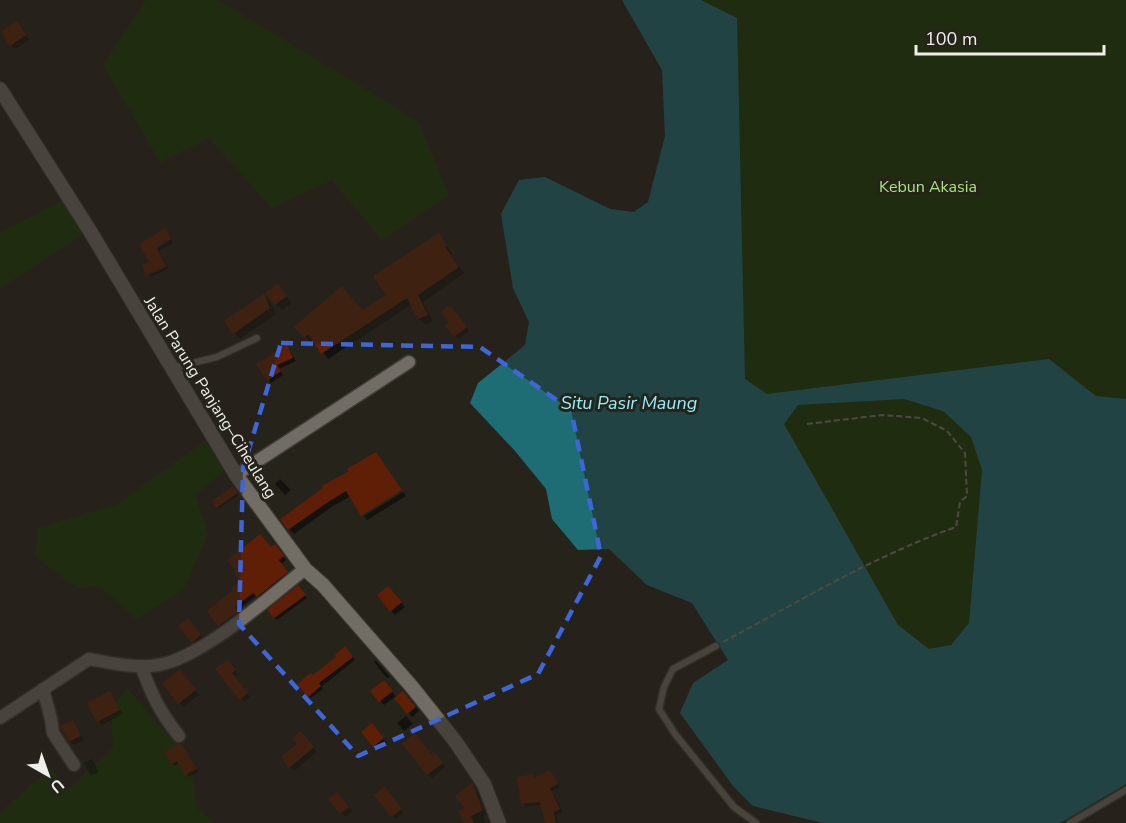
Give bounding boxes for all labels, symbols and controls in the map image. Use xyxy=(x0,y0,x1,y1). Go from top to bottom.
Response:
scale bar xyxy=(916,18,1104,56)
text: 100 m xyxy=(925,27,977,51)
park label: Kebun Akasia xyxy=(879,176,977,198)
street label: Jalan Parung Panjang–Ciheulang xyxy=(138,291,282,503)
water label: Situ Pasir Maung xyxy=(561,391,697,415)
north arrow xyxy=(18,745,78,805)
text: U xyxy=(45,774,69,798)

